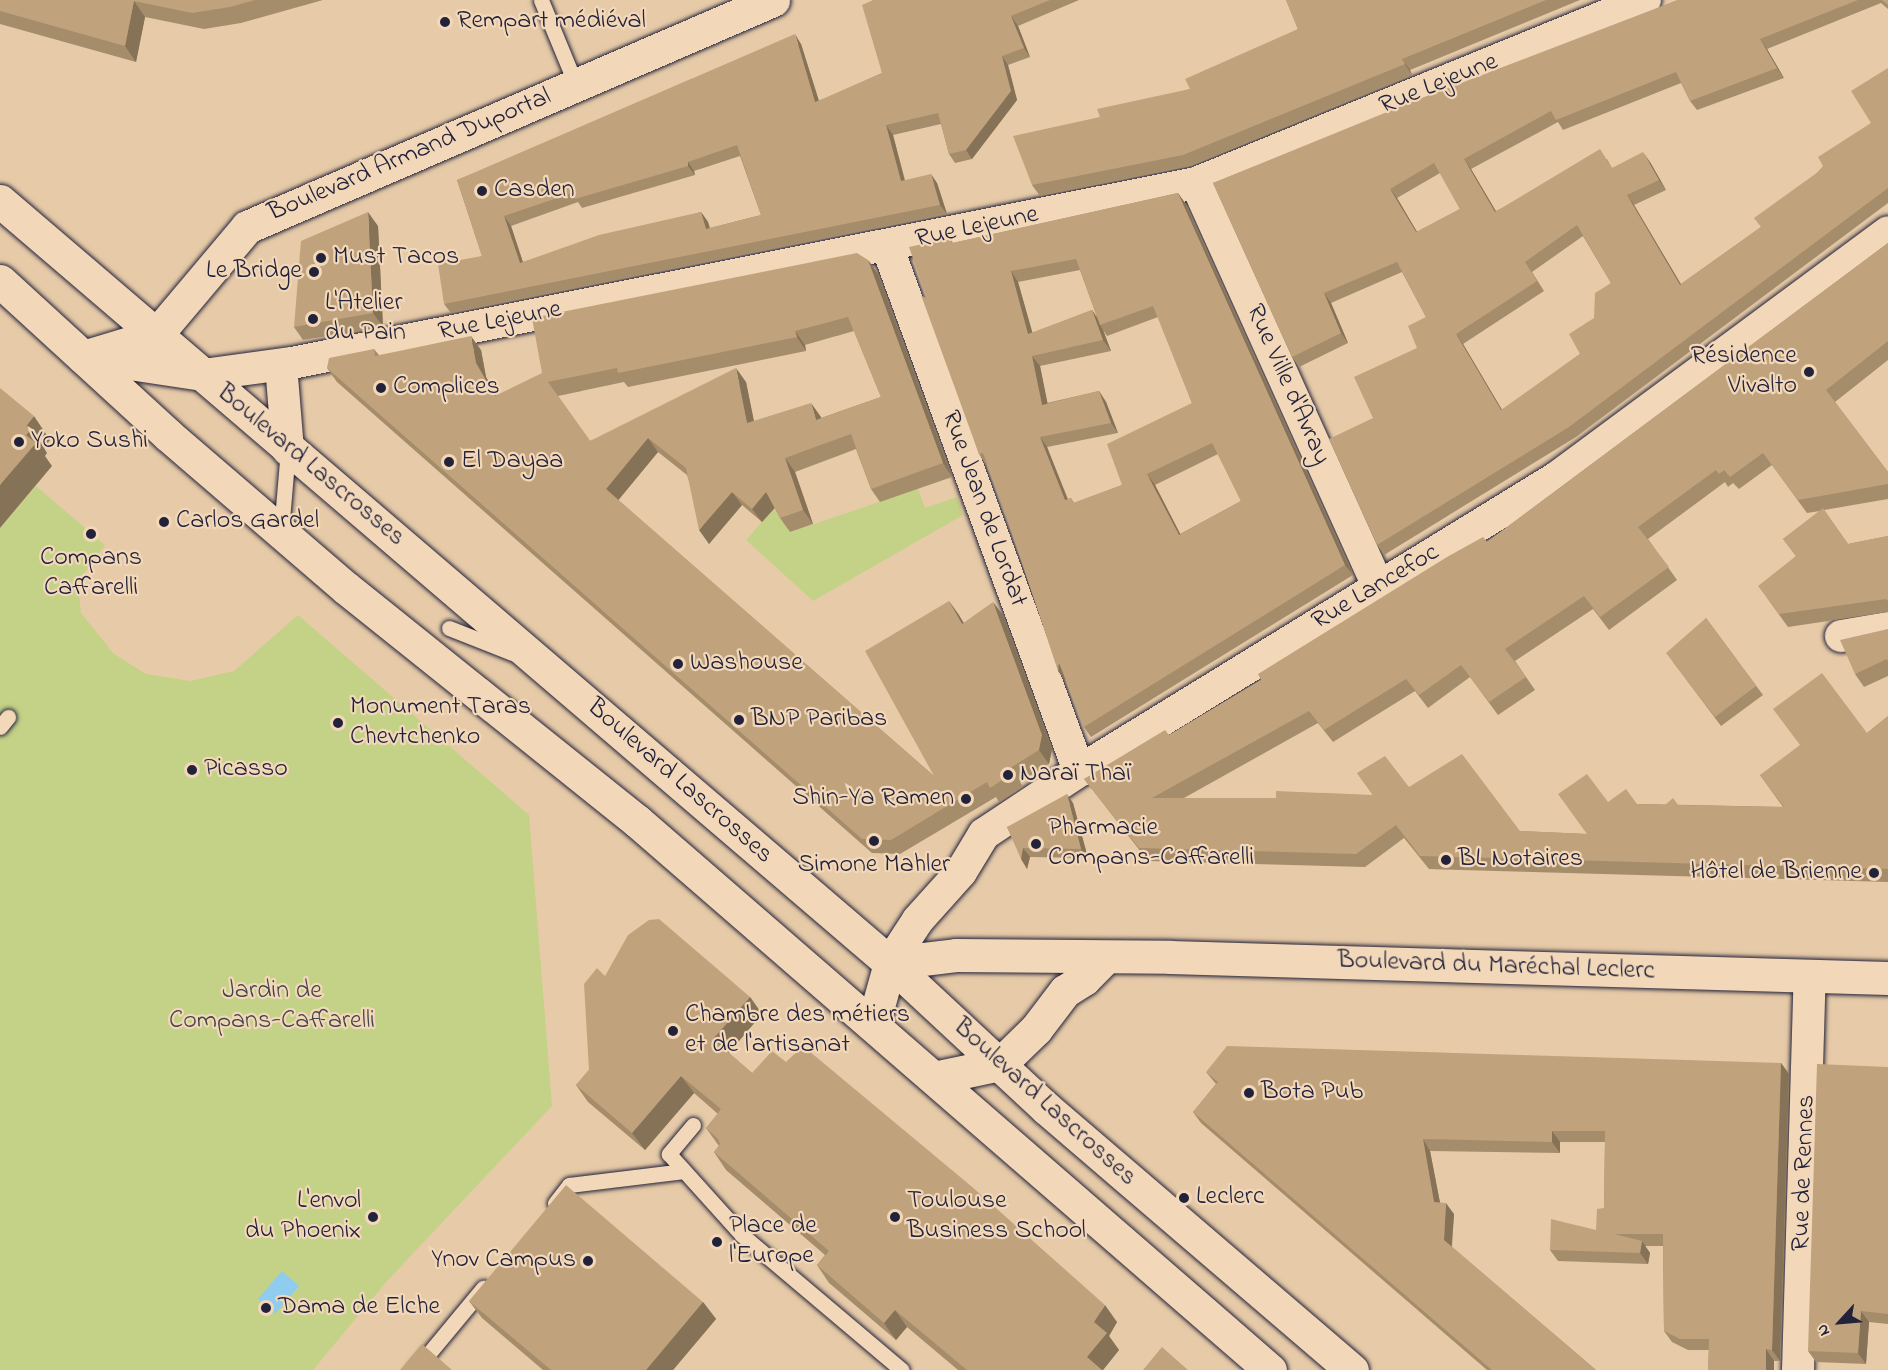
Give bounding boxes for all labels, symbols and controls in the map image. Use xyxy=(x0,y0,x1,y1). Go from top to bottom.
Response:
place label: Rempart médiéval xyxy=(457,6,646,38)
marker: Rempart médiéval xyxy=(438,15,452,29)
street label: Rue Lejeune xyxy=(1375,47,1503,123)
street label: Boulevard Armand Duportal xyxy=(264,82,556,230)
place label: Casden xyxy=(494,175,575,207)
marker: Casden xyxy=(475,184,489,198)
street label: Rue Lejeune xyxy=(913,200,1041,256)
place label: Must Tacos xyxy=(333,242,459,274)
marker: Must Tacos xyxy=(314,251,328,265)
place label: Le Bridge xyxy=(206,256,302,288)
marker: Le Bridge xyxy=(307,265,321,279)
place label: L'Atelier du Pain xyxy=(325,288,406,350)
street label: Rue Lejeune xyxy=(436,295,564,349)
street label: Rue Ville d'Avray xyxy=(1238,300,1336,470)
marker: L'Atelier du Pain xyxy=(306,312,320,326)
place label: Résidence Vivalto xyxy=(1691,341,1797,402)
marker: Résidence Vivalto xyxy=(1802,365,1816,379)
place label: Complices xyxy=(393,372,500,404)
street label: Boulevard Lascrosses xyxy=(209,378,411,554)
marker: Complices xyxy=(374,381,388,395)
street label: Rue Jean de Lordat xyxy=(933,407,1033,611)
place label: Yoko Sushi xyxy=(31,426,148,458)
marker: Yoko Sushi xyxy=(12,435,26,449)
place label: El Dayaa xyxy=(461,446,563,478)
marker: El Dayaa xyxy=(442,455,456,469)
place label: Carlos Gardel xyxy=(176,506,319,538)
marker: Carlos Gardel xyxy=(157,515,171,529)
marker: Compans Caffarelli xyxy=(84,527,98,541)
street label: Rue Lancefoc xyxy=(1307,538,1445,638)
place label: Compans Caffarelli xyxy=(40,543,142,604)
place label: Washouse xyxy=(690,648,803,680)
marker: Washouse xyxy=(671,657,685,671)
place label: Monument Taras Chevtchenko xyxy=(350,692,531,754)
street label: Boulevard Lascrosses xyxy=(580,693,778,871)
place label: BNP Paribas xyxy=(751,704,887,736)
marker: BNP Paribas xyxy=(732,713,746,727)
marker: Monument Taras Chevtchenko xyxy=(331,716,345,730)
place label: Picasso xyxy=(204,754,288,786)
place label: Naraï Thaï xyxy=(1020,759,1131,791)
marker: Picasso xyxy=(185,763,199,777)
marker: Naraï Thaï xyxy=(1001,768,1015,782)
place label: Shin-Ya Ramen xyxy=(792,783,954,815)
marker: Shin-Ya Ramen xyxy=(959,792,973,806)
place label: Pharmacie Compans-Caffarelli xyxy=(1048,813,1254,874)
marker: Simone Mahler xyxy=(867,834,881,848)
marker: Pharmacie Compans-Caffarelli xyxy=(1029,837,1043,851)
place label: BL Notaires xyxy=(1458,844,1583,876)
place label: Simone Mahler xyxy=(798,850,950,882)
marker: BL Notaires xyxy=(1439,853,1453,867)
place label: Hôtel de Brienne xyxy=(1690,857,1862,889)
marker: Hôtel de Brienne xyxy=(1867,866,1881,880)
street label: Boulevard du Maréchal Leclerc xyxy=(1337,946,1655,988)
park label: Jardin de Compans-Caffarelli xyxy=(169,976,375,1038)
place label: Chambre des métiers et de l'artisanat xyxy=(685,1000,910,1062)
street label: Boulevard Lascrosses xyxy=(946,1012,1142,1194)
marker: Chambre des métiers et de l'artisanat xyxy=(666,1024,680,1038)
place label: Bota Pub xyxy=(1261,1077,1363,1109)
marker: Bota Pub xyxy=(1242,1086,1256,1100)
street label: Rue de Rennes xyxy=(1787,1094,1823,1252)
place label: Leclerc xyxy=(1196,1182,1264,1214)
place label: L'envol du Phoenix xyxy=(245,1186,361,1248)
place label: Toulouse Business School xyxy=(907,1186,1086,1248)
marker: Leclerc xyxy=(1177,1191,1191,1205)
marker: L'envol du Phoenix xyxy=(366,1210,380,1224)
marker: Toulouse Business School xyxy=(888,1210,902,1224)
place label: Place de l'Europe xyxy=(729,1211,817,1272)
marker: Place de l'Europe xyxy=(710,1235,724,1249)
place label: Ynov Campus xyxy=(431,1245,576,1277)
marker: Ynov Campus xyxy=(581,1254,595,1268)
place label: Dama de Elche xyxy=(278,1292,440,1324)
north arrow xyxy=(1810,1292,1870,1352)
marker: Dama de Elche xyxy=(259,1301,273,1315)
text: N xyxy=(1811,1320,1837,1340)

